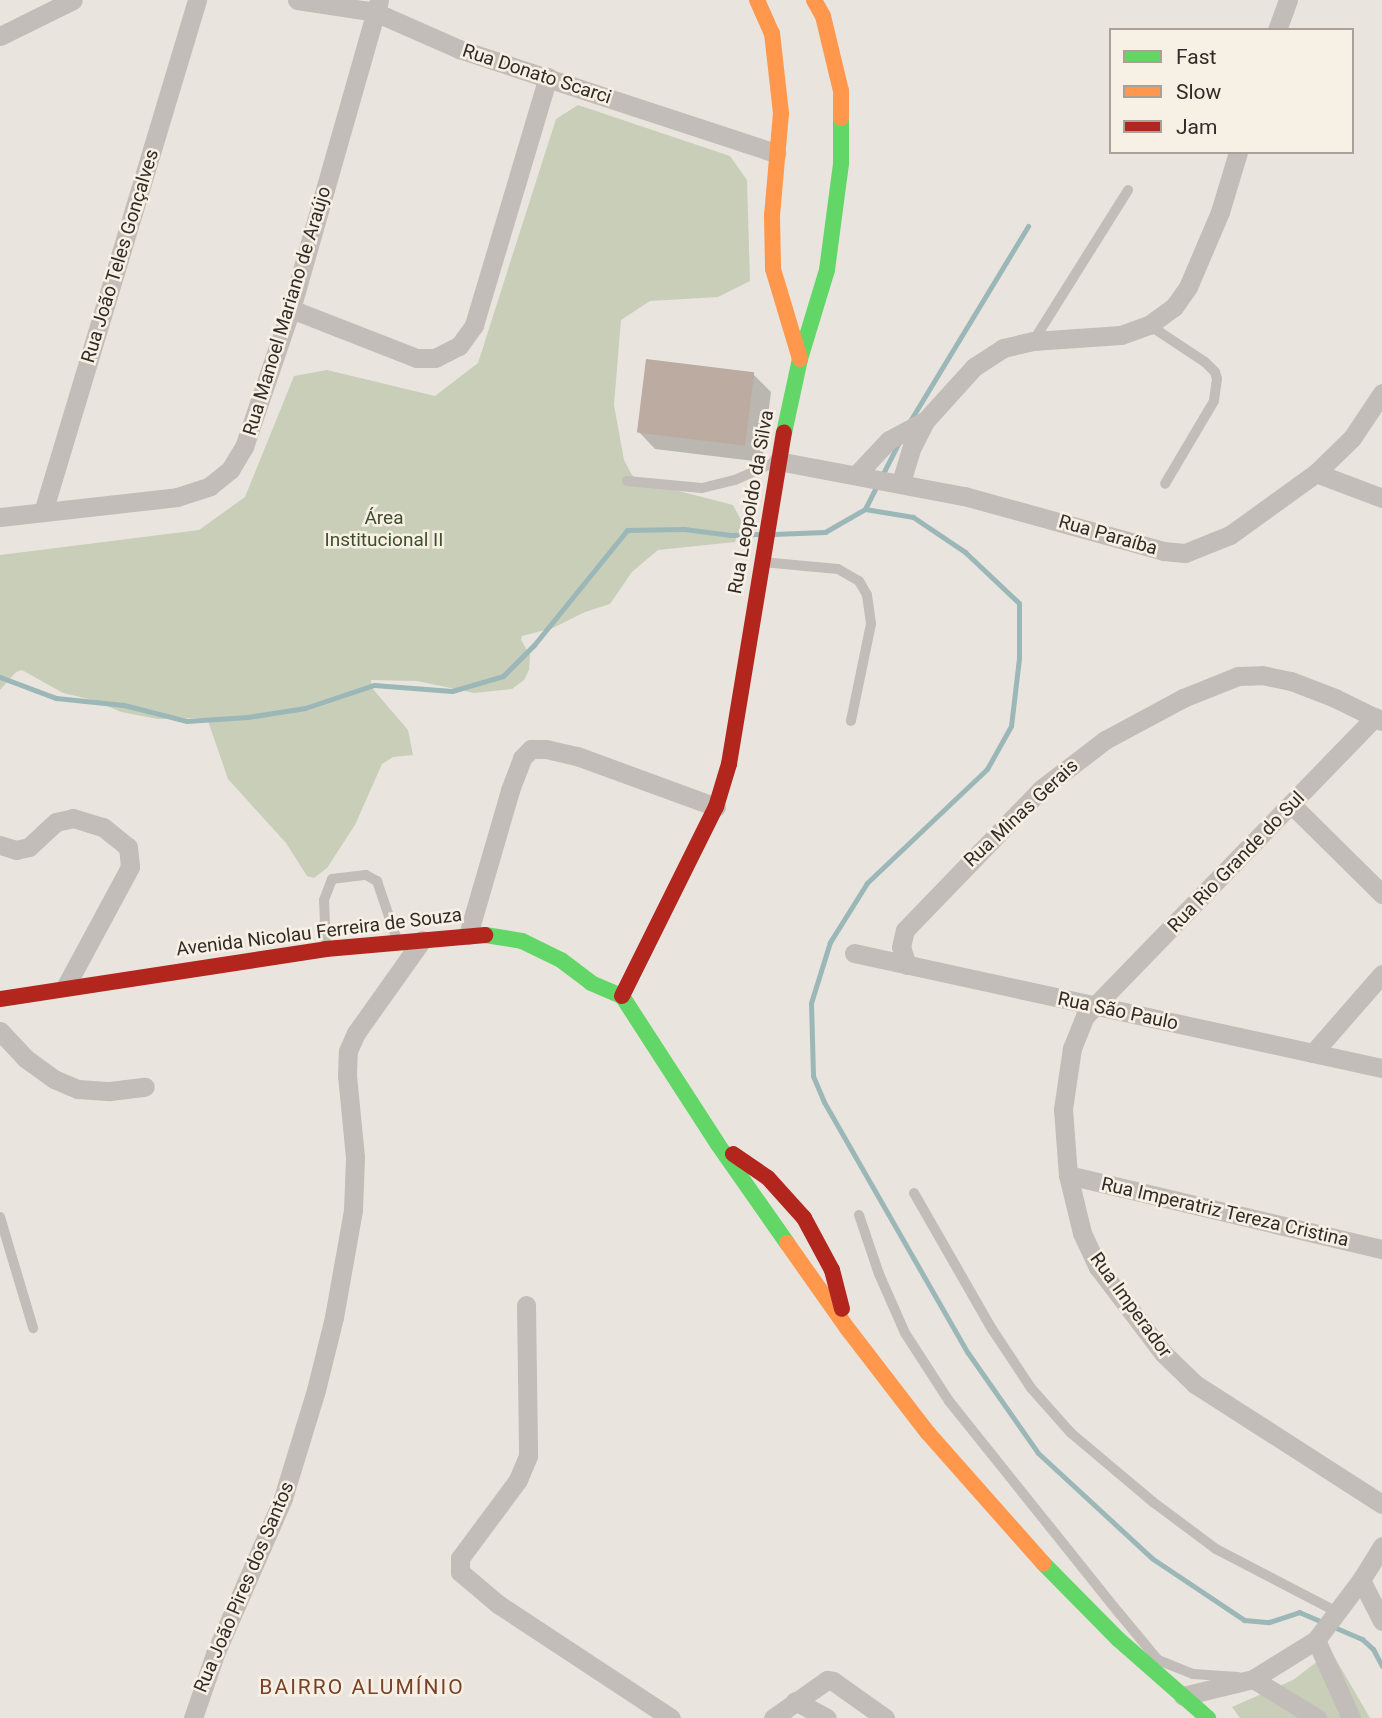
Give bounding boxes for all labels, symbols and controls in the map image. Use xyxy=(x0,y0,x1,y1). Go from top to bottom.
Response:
legend xyxy=(1109,28,1354,154)
street label: Rua Donato Scarci xyxy=(460,39,614,109)
text: Fast xyxy=(1176,45,1216,69)
text: Slow xyxy=(1176,80,1221,104)
text: Jam xyxy=(1176,115,1217,139)
street label: Rua João Teles Gonçalves xyxy=(77,146,163,366)
street label: Rua Manoel Mariano de Araújo xyxy=(238,184,336,438)
street label: Rua Leopoldo da Silva xyxy=(724,408,778,596)
park label: Área Institucional II xyxy=(325,507,443,551)
street label: Rua Paraíba xyxy=(1056,510,1160,560)
street label: Rua Minas Gerais xyxy=(959,754,1083,872)
street label: Rua Rio Grande do Sul xyxy=(1163,787,1309,937)
street label: Avenida Nicolau Ferreira de Souza xyxy=(175,903,463,961)
street label: Rua São Paulo xyxy=(1056,987,1180,1035)
street label: Rua Imperatriz Tereza Cristina xyxy=(1099,1172,1351,1252)
street label: Rua Imperador xyxy=(1085,1248,1177,1362)
street label: Rua João Pires dos Santos xyxy=(189,1478,299,1696)
district label: BAIRRO ALUMÍNIO xyxy=(261,1674,463,1700)

